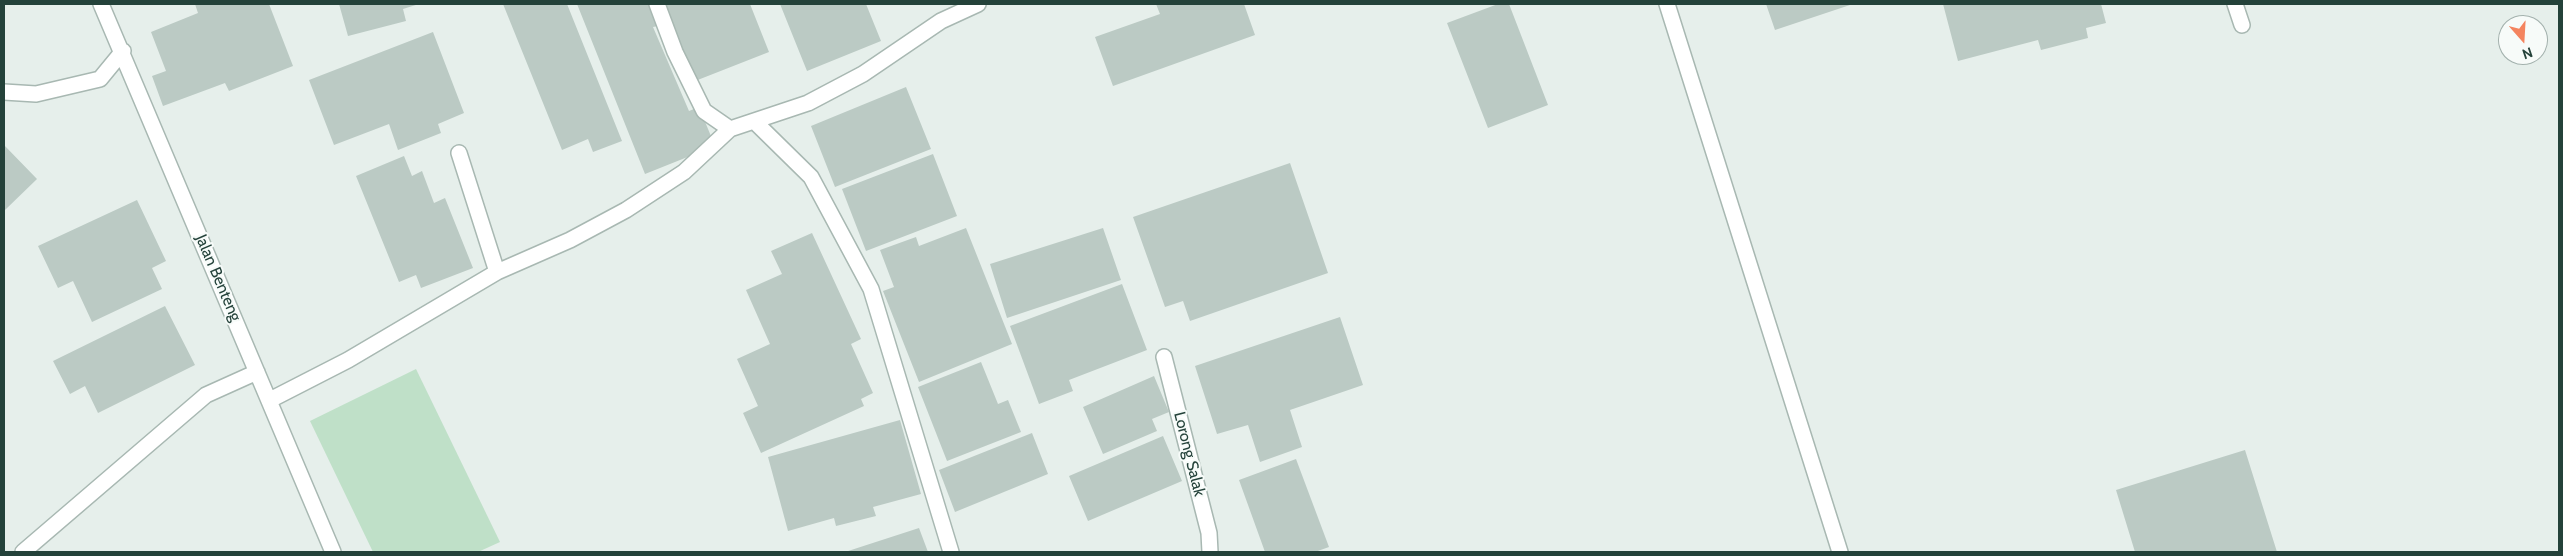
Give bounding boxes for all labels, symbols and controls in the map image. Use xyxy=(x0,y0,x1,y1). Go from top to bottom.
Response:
north arrow xyxy=(2498,15,2548,65)
text: N xyxy=(2520,43,2535,63)
street label: Jalan Benteng xyxy=(191,232,245,324)
street label: Lorong Salak xyxy=(1169,410,1209,498)

